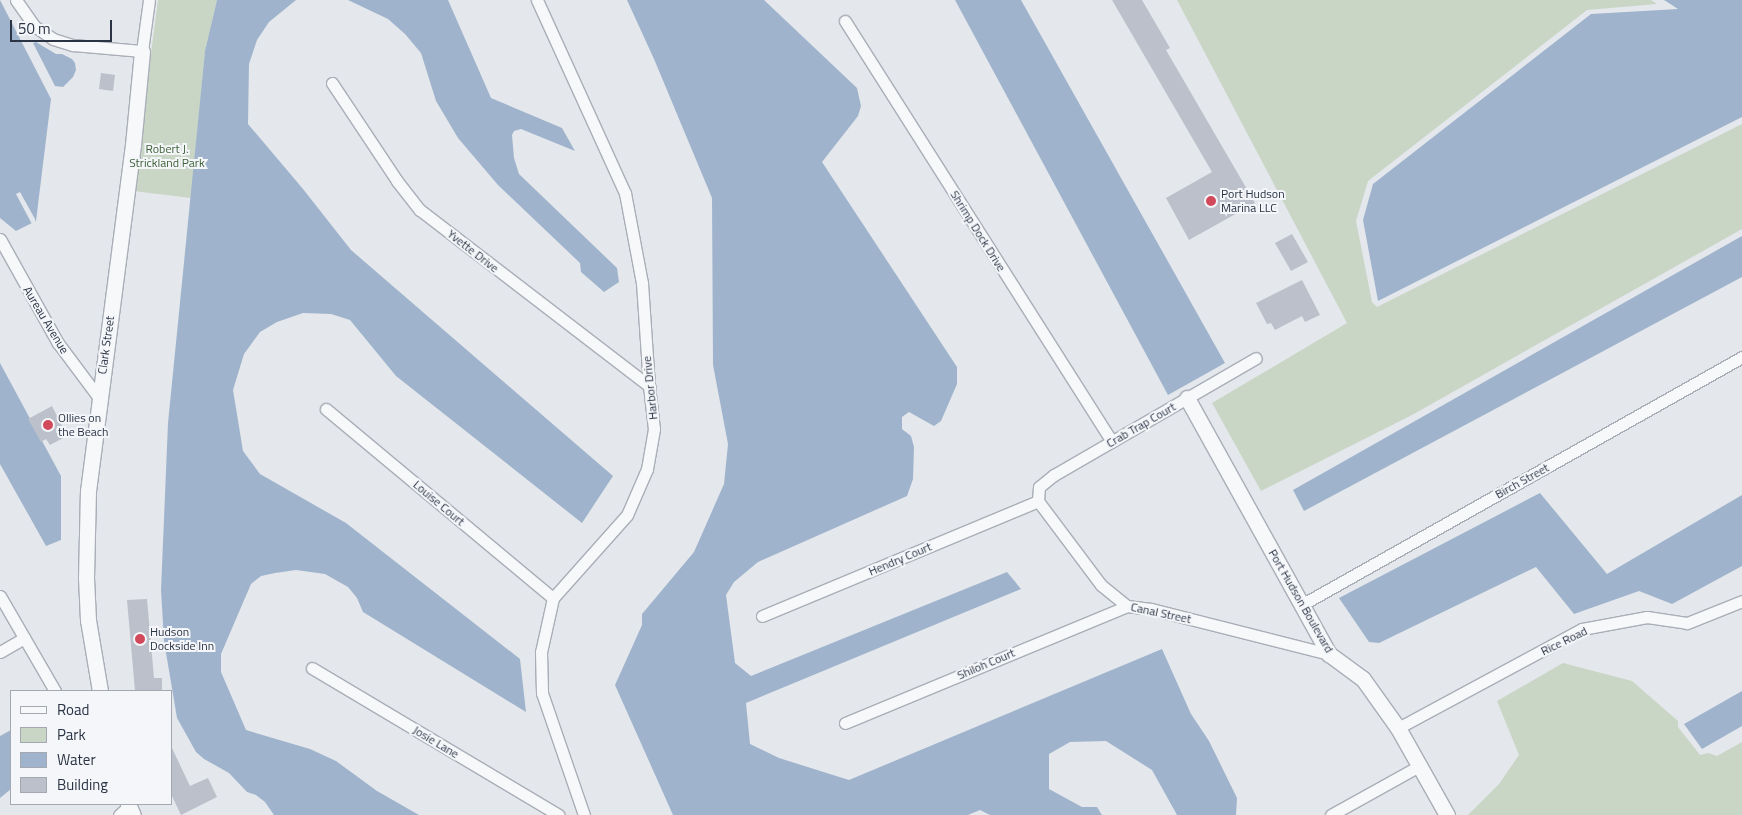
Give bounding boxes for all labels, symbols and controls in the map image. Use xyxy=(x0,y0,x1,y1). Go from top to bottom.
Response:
scale bar xyxy=(12,10,115,42)
text: 50 m xyxy=(18,17,51,40)
park label: Robert J. Strickland Park xyxy=(129,142,205,170)
place label: Port Hudson Marina LLC xyxy=(1221,187,1285,215)
street label: Shrimp Dock Drive xyxy=(947,188,1009,274)
marker: Port Hudson Marina LLC xyxy=(1205,195,1217,207)
street label: Yvette Drive xyxy=(445,227,501,275)
street label: Aureau Avenue xyxy=(20,284,72,356)
street label: Clark Street xyxy=(95,315,117,375)
street label: Harbor Drive xyxy=(639,355,661,421)
street label: Crab Trap Court xyxy=(1104,399,1178,451)
place label: Ollies on the Beach xyxy=(58,411,108,439)
marker: Ollies on the Beach xyxy=(42,419,54,431)
street label: Birch Street xyxy=(1493,460,1551,502)
street label: Louise Court xyxy=(410,477,468,529)
street label: Hendry Court xyxy=(866,539,934,579)
street label: Port Hudson Boulevard xyxy=(1265,547,1337,655)
street label: Canal Street xyxy=(1130,600,1192,626)
street label: Rice Road xyxy=(1538,624,1590,658)
place label: Hudson Dockside Inn xyxy=(150,625,214,653)
marker: Hudson Dockside Inn xyxy=(134,633,146,645)
street label: Shiloh Court xyxy=(955,645,1017,683)
legend xyxy=(10,690,172,805)
text: Road xyxy=(57,698,89,721)
text: Park xyxy=(57,723,86,746)
street label: Josie Lane xyxy=(410,723,462,761)
text: Water xyxy=(57,748,96,771)
text: Building xyxy=(57,773,108,796)

